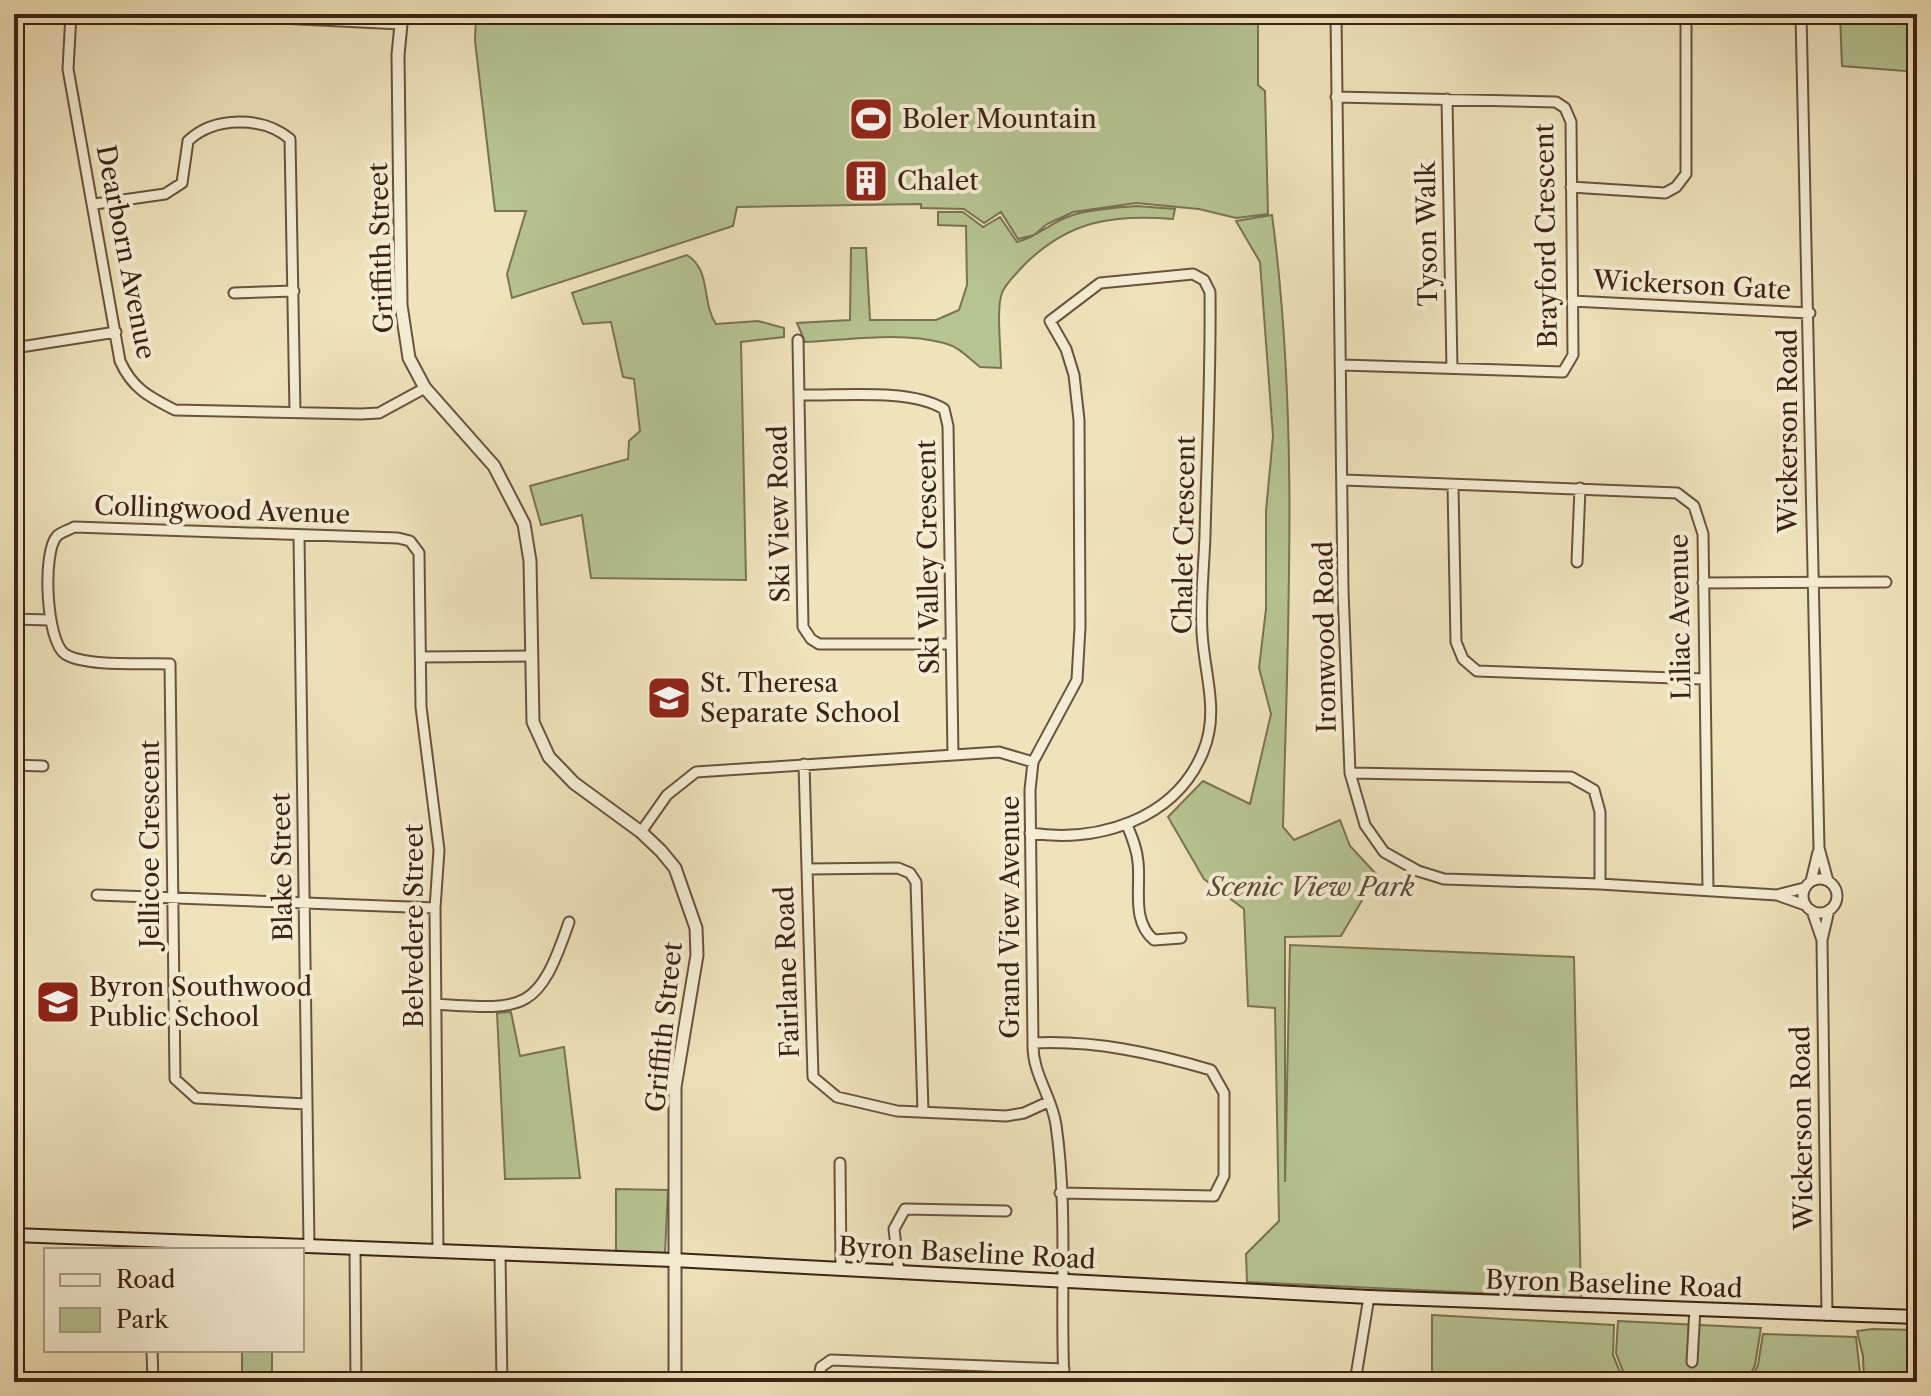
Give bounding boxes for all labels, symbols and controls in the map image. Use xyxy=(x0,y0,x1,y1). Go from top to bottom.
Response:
sports icon: Boler Mountain xyxy=(847,95,895,143)
place label: Boler Mountain xyxy=(902,103,1097,135)
street label: Brayford Crescent xyxy=(1528,122,1564,349)
street label: Dearborn Avenue xyxy=(90,142,162,362)
building icon: Chalet xyxy=(842,157,890,205)
street label: Tyson Walk xyxy=(1410,160,1444,307)
street label: Griffith Street xyxy=(362,161,400,334)
place label: Chalet xyxy=(897,165,979,197)
street label: Wickerson Gate xyxy=(1591,264,1792,306)
street label: Wickerson Road xyxy=(1772,329,1804,534)
street label: Ski View Road xyxy=(761,425,797,603)
street label: Chalet Crescent xyxy=(1166,435,1202,635)
street label: Ski Valley Crescent xyxy=(910,439,946,675)
street label: Collingwood Avenue xyxy=(93,490,351,530)
street label: Liliac Avenue xyxy=(1663,534,1697,700)
street label: Ironwood Road xyxy=(1307,541,1343,733)
place label: St. Theresa Separate School xyxy=(700,667,900,729)
school or university icon: St. Theresa Separate School xyxy=(645,674,693,722)
street label: Jellicoe Crescent xyxy=(134,739,166,952)
street label: Blake Street xyxy=(265,792,299,942)
street label: Grand View Avenue xyxy=(994,795,1026,1039)
street label: Belvedere Street xyxy=(398,823,430,1028)
park label: Scenic View Park xyxy=(1205,871,1415,903)
street label: Fairlane Road xyxy=(768,885,806,1059)
street label: Griffith Street xyxy=(639,940,689,1114)
place label: Byron Southwood Public School xyxy=(89,971,312,1033)
school or university icon: Byron Southwood Public School xyxy=(34,978,82,1026)
street label: Wickerson Road xyxy=(1784,1025,1820,1231)
street label: Byron Baseline Road xyxy=(838,1230,1097,1276)
legend xyxy=(44,1248,304,1352)
street label: Byron Baseline Road xyxy=(1485,1264,1743,1304)
text: Road xyxy=(116,1265,176,1294)
text: Park xyxy=(116,1305,169,1334)

